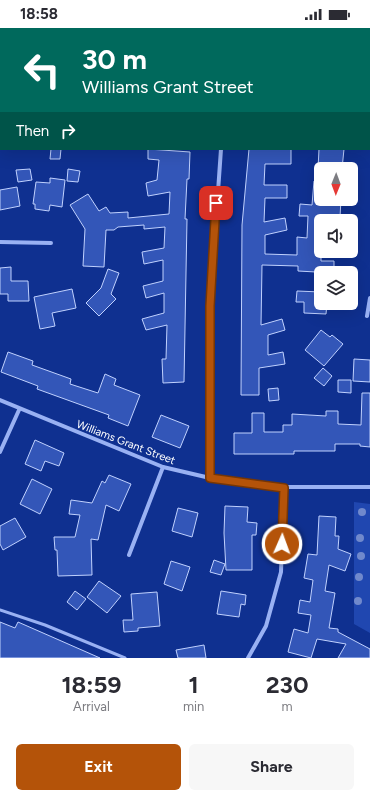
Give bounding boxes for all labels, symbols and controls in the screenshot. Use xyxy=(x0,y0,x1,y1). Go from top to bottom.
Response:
text: 18:58 xyxy=(20,5,58,23)
text: 30 m xyxy=(82,42,147,76)
icon: left xyxy=(16,44,68,96)
text: Williams Grant Street xyxy=(82,76,254,98)
icon: right xyxy=(57,120,79,142)
text: Then xyxy=(16,122,49,140)
north arrow xyxy=(314,162,358,206)
map controls xyxy=(314,162,358,310)
pin xyxy=(199,186,233,220)
icon: arrive xyxy=(205,192,227,214)
button: sound xyxy=(314,214,358,258)
button: layers xyxy=(314,266,358,310)
street label: Williams Grant Street xyxy=(75,418,177,467)
position arrow xyxy=(261,523,303,565)
text: 18:59 xyxy=(61,670,121,699)
text: 1 xyxy=(188,670,199,699)
text: 230 xyxy=(266,670,309,699)
text: Arrival xyxy=(73,699,110,714)
text: min xyxy=(183,699,204,714)
text: m xyxy=(282,699,293,714)
button: Exit xyxy=(16,744,181,790)
button: Share xyxy=(189,744,354,790)

